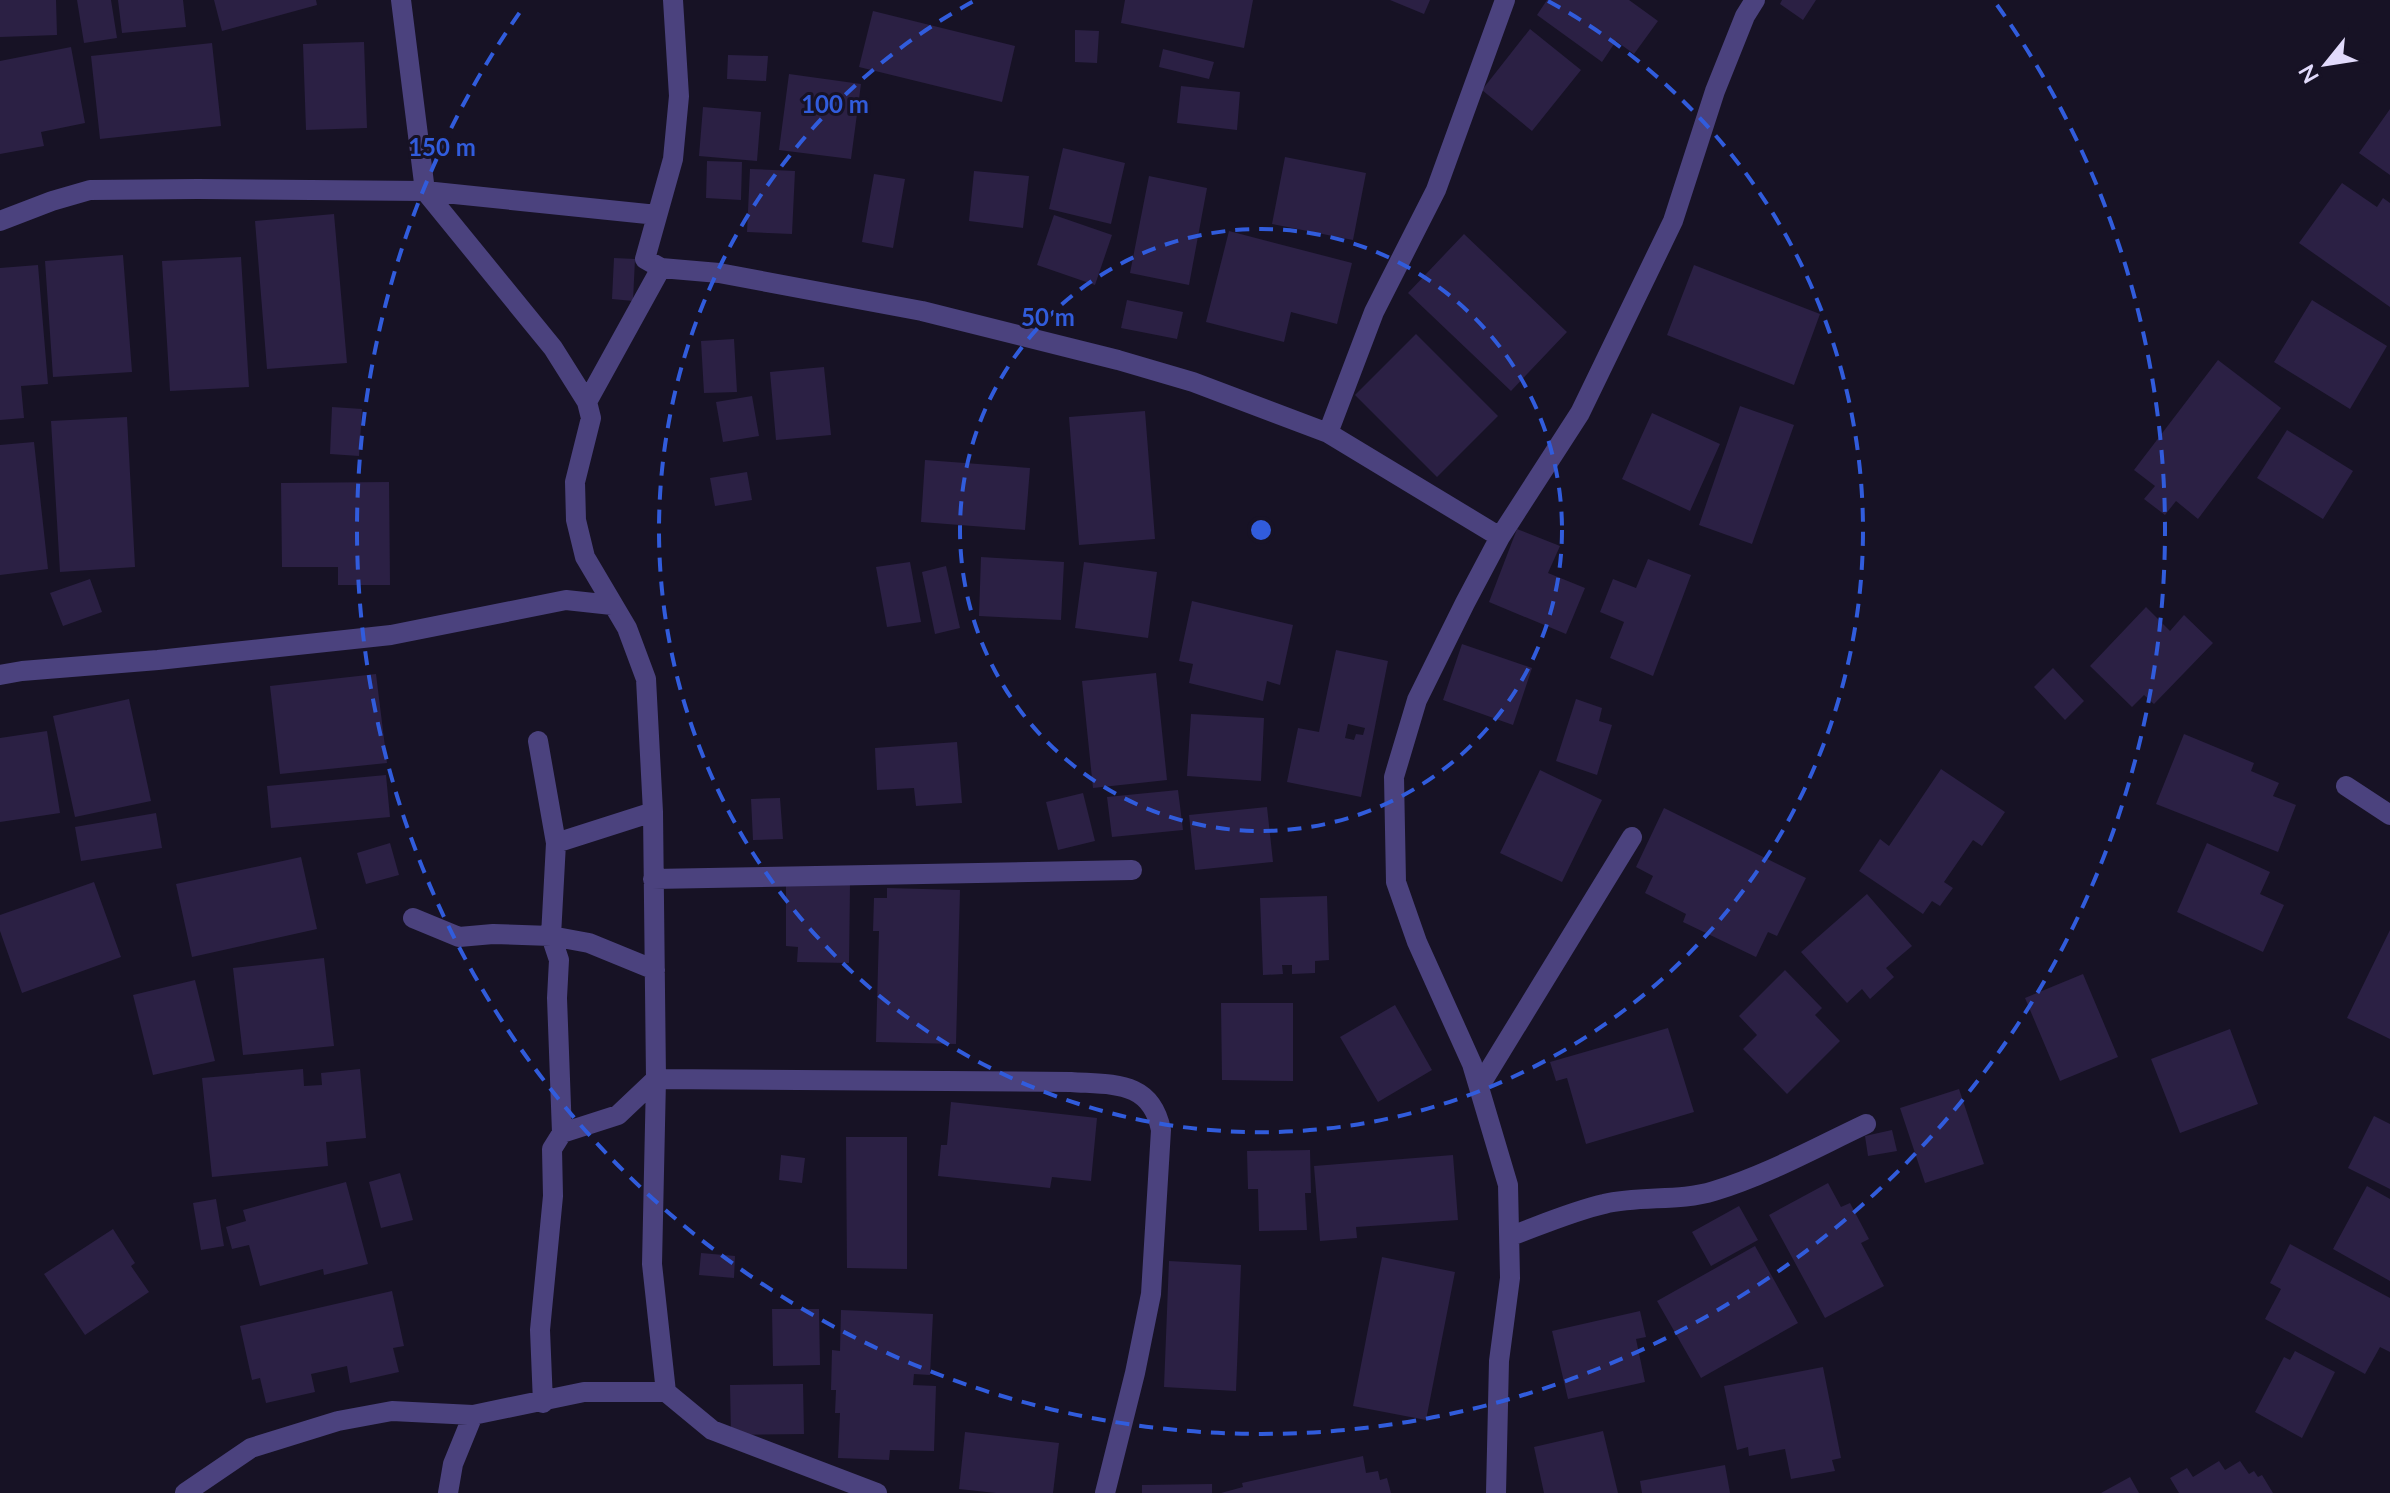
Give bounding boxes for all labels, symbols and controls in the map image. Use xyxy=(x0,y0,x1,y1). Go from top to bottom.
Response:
north arrow xyxy=(2286,24,2366,104)
text: N xyxy=(2292,60,2324,88)
text: 100 m xyxy=(801,89,869,118)
text: 150 m xyxy=(408,132,476,161)
text: 50 m xyxy=(1021,302,1075,331)
centre of rings xyxy=(1247,516,1275,544)

